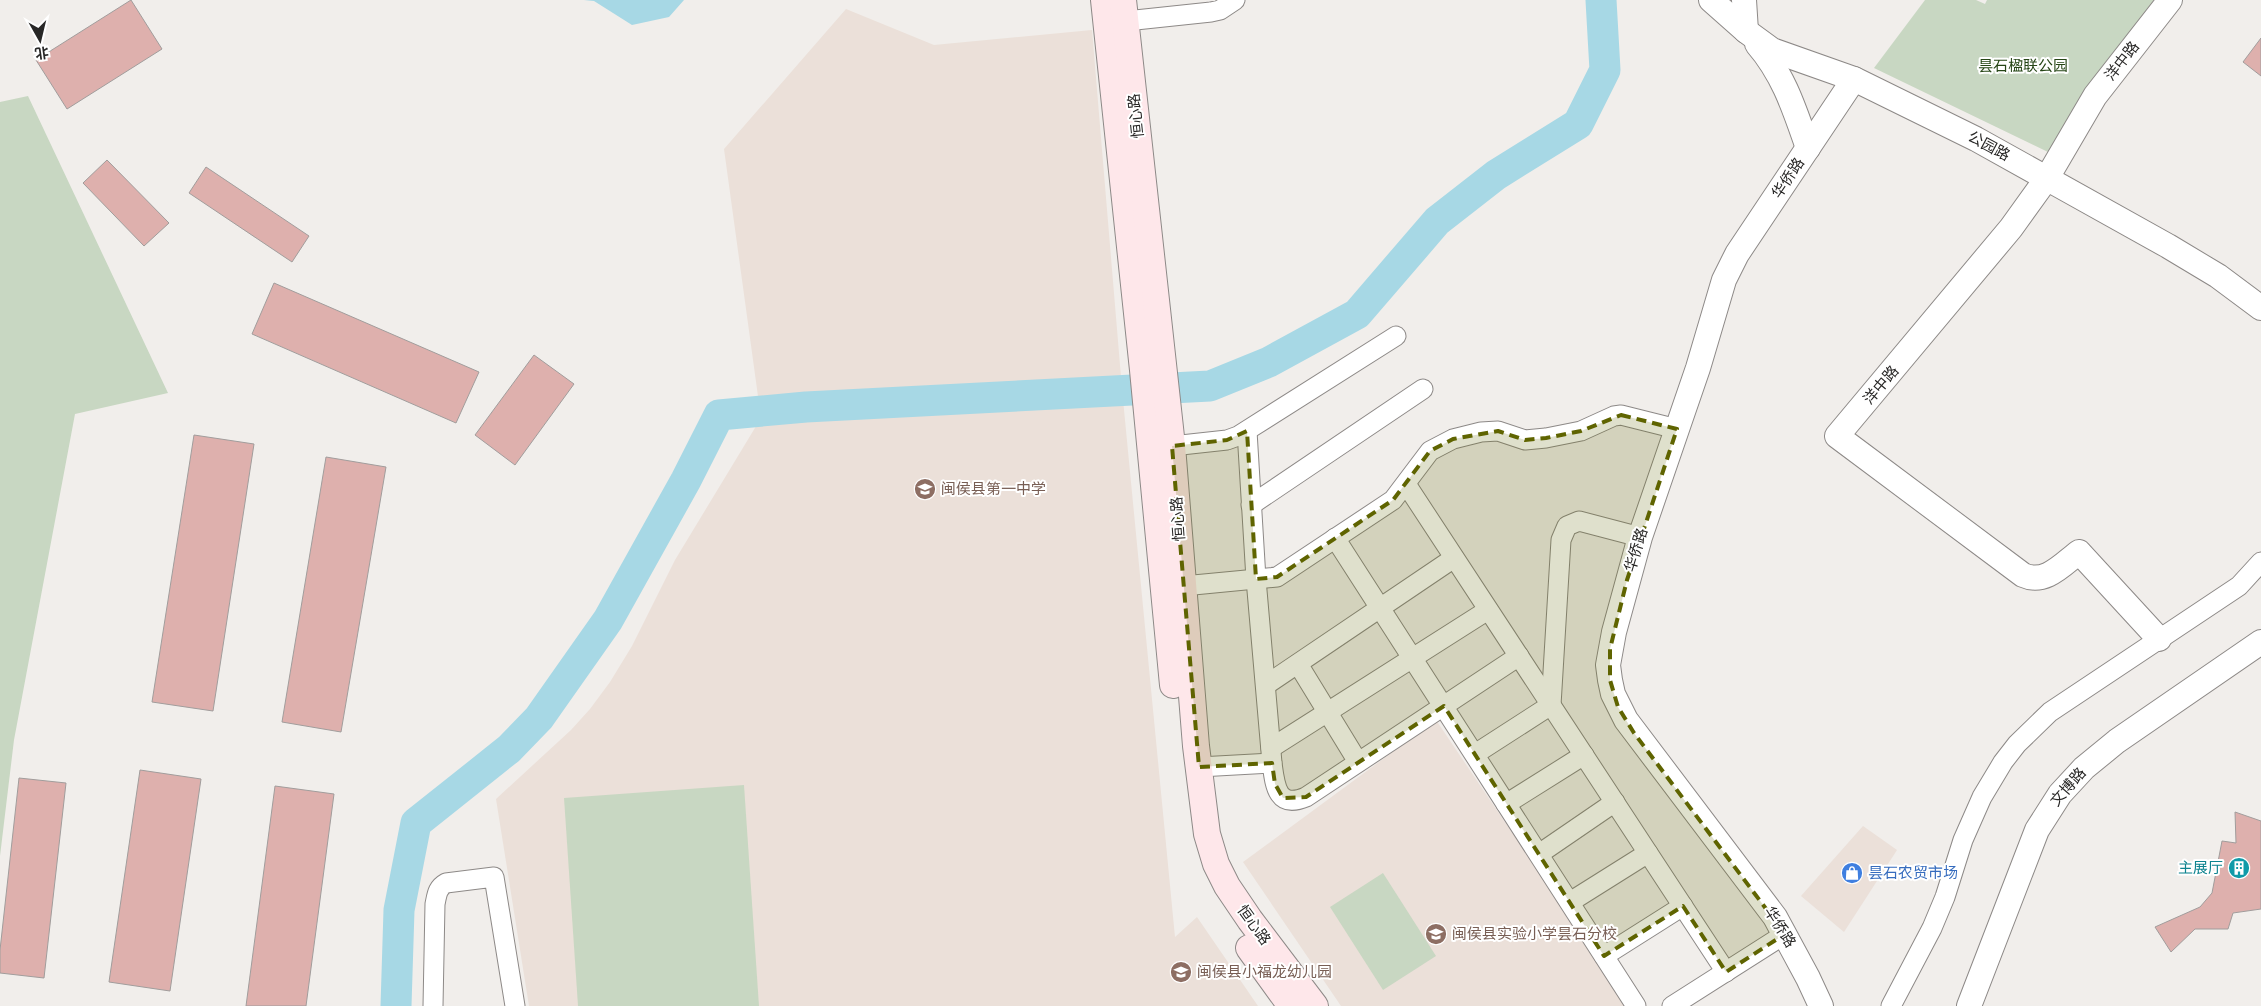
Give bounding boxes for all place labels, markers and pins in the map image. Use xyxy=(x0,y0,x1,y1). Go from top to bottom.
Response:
school or university icon: 闽侯县第一中学 xyxy=(913,477,937,501)
place label: 闽侯县第一中学 xyxy=(941,479,1046,499)
building icon: 主展厅 xyxy=(2227,856,2251,880)
place label: 主展厅 xyxy=(2178,858,2223,878)
shop icon: 昙石农贸市场 xyxy=(1840,861,1864,885)
place label: 昙石农贸市场 xyxy=(1868,863,1958,883)
school or university icon: 闽侯县实验小学昙石分校 xyxy=(1424,922,1448,946)
place label: 闽侯县实验小学昙石分校 xyxy=(1452,924,1617,944)
school or university icon: 闽侯县小福龙幼儿园 xyxy=(1169,960,1193,984)
place label: 闽侯县小福龙幼儿园 xyxy=(1197,962,1332,982)

